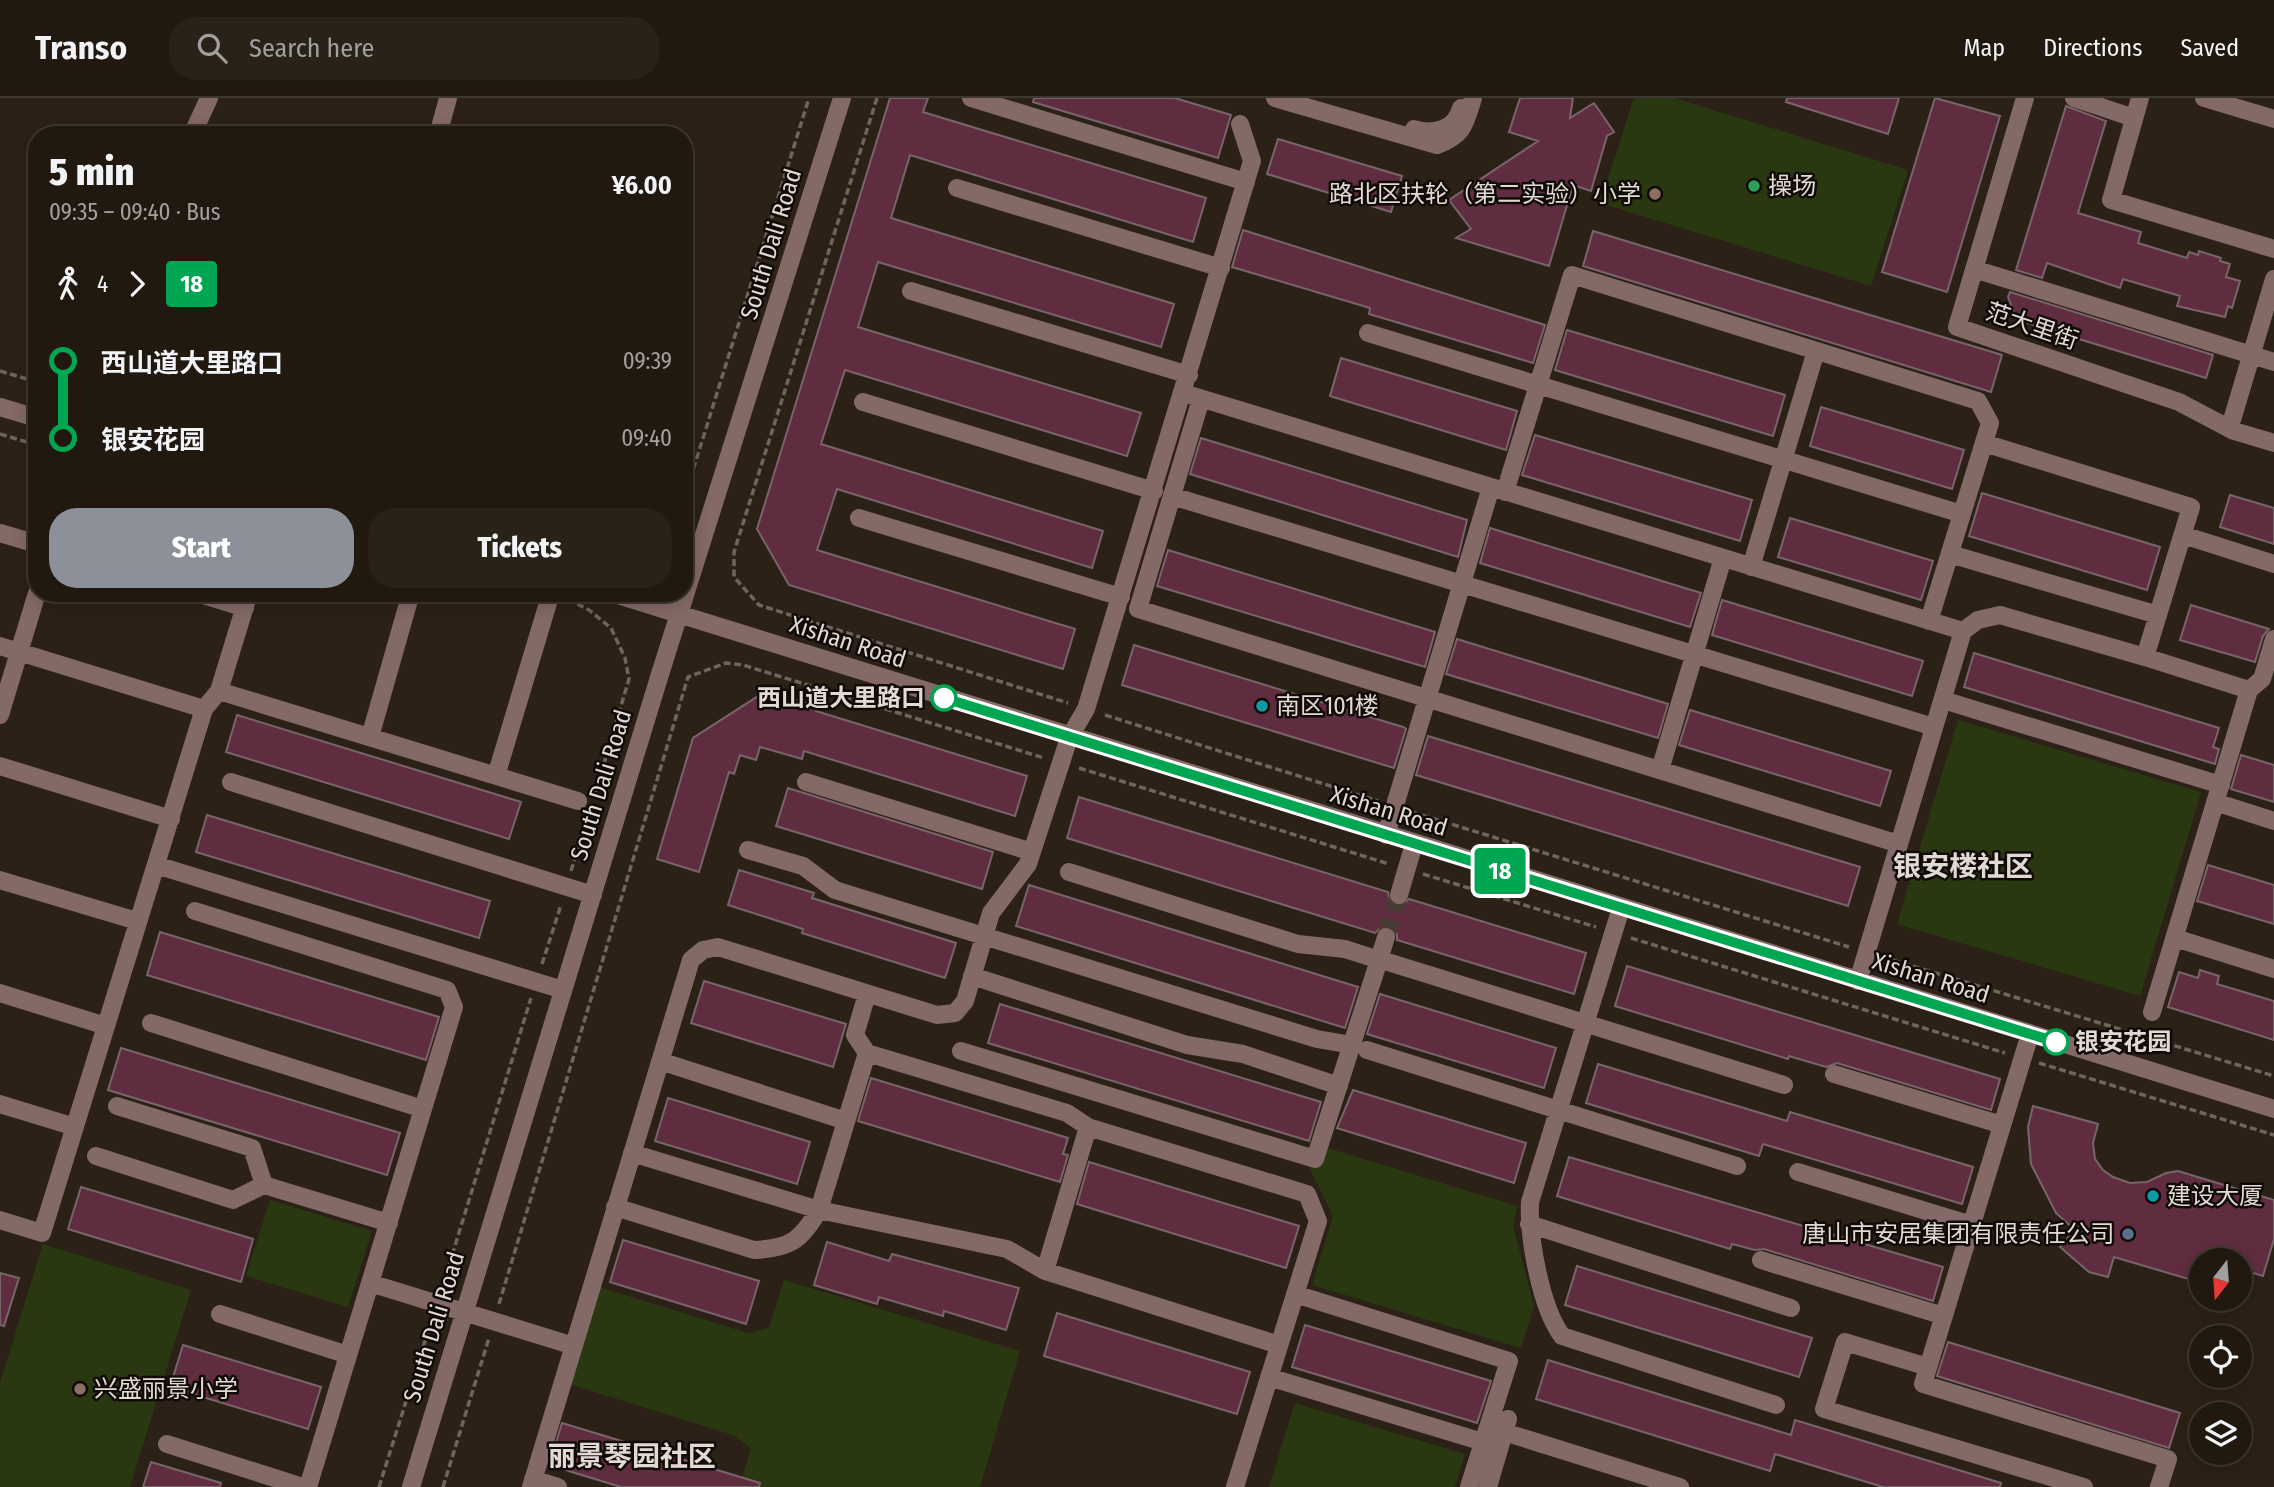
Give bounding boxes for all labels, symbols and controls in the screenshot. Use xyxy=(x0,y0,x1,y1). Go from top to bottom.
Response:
search box xyxy=(169,17,659,80)
text: Transo xyxy=(35,28,127,68)
icon: search xyxy=(193,29,231,67)
text: Search here xyxy=(249,33,374,64)
text: Map xyxy=(1964,34,2005,62)
text: Directions xyxy=(2043,34,2142,62)
text: Saved xyxy=(2180,34,2239,62)
text: 5 min xyxy=(49,149,134,195)
street label: South Dali Road xyxy=(735,165,807,323)
text: ¥6.00 xyxy=(612,170,672,201)
place label: 操场 xyxy=(1768,172,1816,200)
marker: 操场 xyxy=(1746,178,1762,194)
place label: 路北区扶轮（第二实验）小学 xyxy=(1329,180,1641,208)
marker: 路北区扶轮（第二实验）小学 xyxy=(1647,186,1663,202)
text: 09:35 – 09:40 · Bus xyxy=(49,198,221,226)
icon: walk xyxy=(49,265,87,303)
icon: forward xyxy=(118,265,156,303)
text: 4 xyxy=(97,270,108,298)
text: 18 xyxy=(180,270,203,298)
street label: 范大里街 xyxy=(1982,297,2082,355)
text: 09:39 xyxy=(623,347,672,375)
text: 西山道大里路口 xyxy=(101,348,283,379)
text: 09:40 xyxy=(621,424,672,452)
text: 银安花园 xyxy=(101,425,205,456)
button: Start xyxy=(49,508,354,588)
button: Tickets xyxy=(368,508,672,588)
street label: Xishan Road xyxy=(786,610,910,674)
place label: 西山道大里路口 xyxy=(757,684,925,712)
marker: 西山道大里路口 xyxy=(931,685,957,711)
place label: 南区101楼 xyxy=(1276,692,1379,720)
marker: 南区101楼 xyxy=(1254,698,1270,714)
street label: South Dali Road xyxy=(565,706,637,864)
street label: Xishan Road xyxy=(1327,780,1451,842)
line badge: 18 xyxy=(1468,848,1532,894)
district label: 银安楼社区 xyxy=(1893,850,2033,883)
text: 18 xyxy=(1489,857,1511,885)
street label: Xishan Road xyxy=(1869,947,1993,1009)
place label: 银安花园 xyxy=(2075,1028,2171,1056)
marker: 银安花园 xyxy=(2043,1029,2069,1055)
place label: 建设大厦 xyxy=(2167,1182,2263,1210)
marker: 建设大厦 xyxy=(2145,1188,2161,1204)
place label: 唐山市安居集团有限责任公司 xyxy=(1802,1220,2114,1248)
marker: 唐山市安居集团有限责任公司 xyxy=(2120,1226,2136,1242)
street label: South Dali Road xyxy=(398,1248,470,1406)
north arrow xyxy=(2189,1248,2252,1311)
map controls xyxy=(2189,1248,2252,1465)
button: locate xyxy=(2189,1325,2252,1388)
place label: 兴盛丽景小学 xyxy=(94,1375,238,1403)
marker: 兴盛丽景小学 xyxy=(72,1381,88,1397)
button: layers xyxy=(2189,1402,2252,1465)
district label: 丽景琴园社区 xyxy=(548,1440,716,1473)

